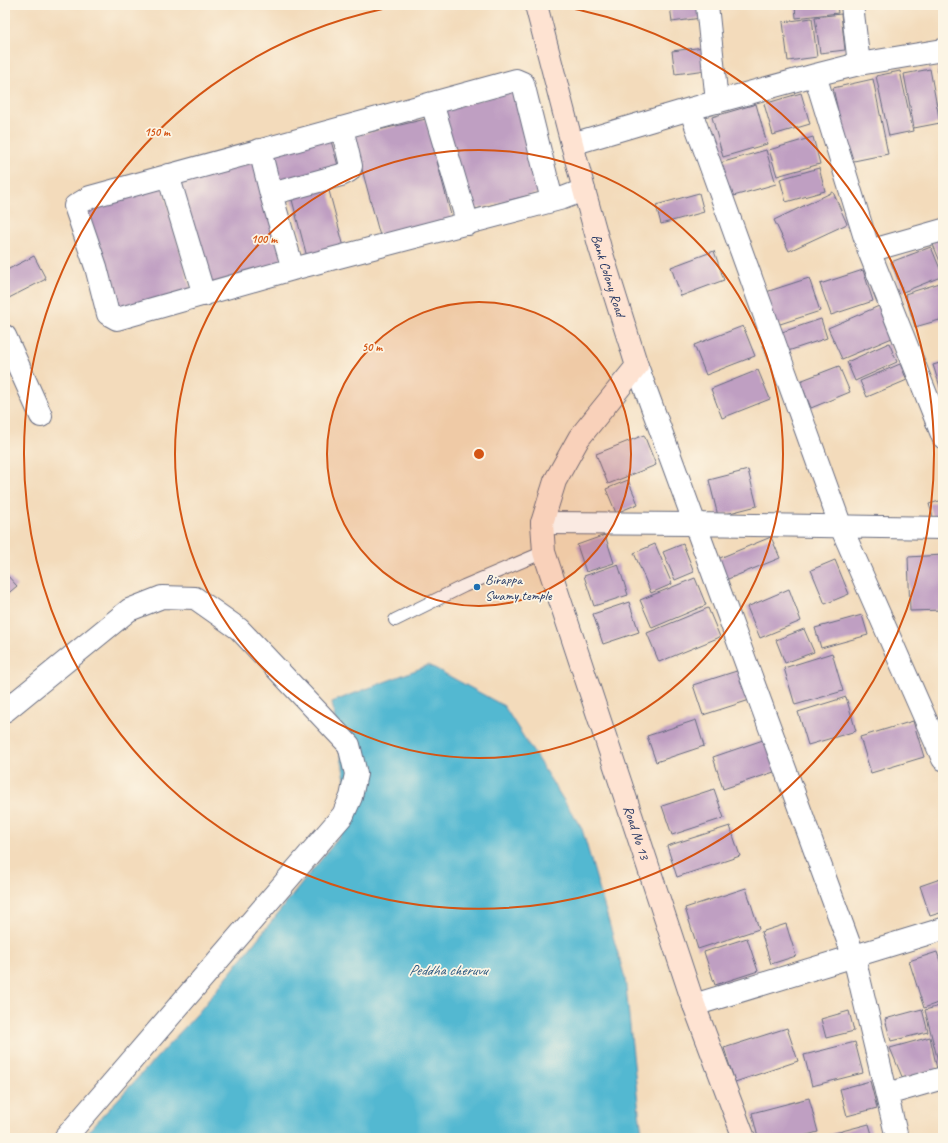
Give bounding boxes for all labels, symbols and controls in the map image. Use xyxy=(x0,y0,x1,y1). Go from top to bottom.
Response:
text: 150 m xyxy=(144,124,171,140)
text: 100 m xyxy=(251,231,278,247)
street label: Bank Colony Road xyxy=(588,232,630,321)
text: 50 m xyxy=(362,339,383,355)
centre of rings xyxy=(472,447,486,461)
place label: Birappa Swamy temple xyxy=(485,571,553,604)
marker: Birappa Swamy temple xyxy=(472,582,482,592)
street label: Road No 13 xyxy=(620,803,654,863)
water label: Peddha cheruvu xyxy=(409,961,490,980)

